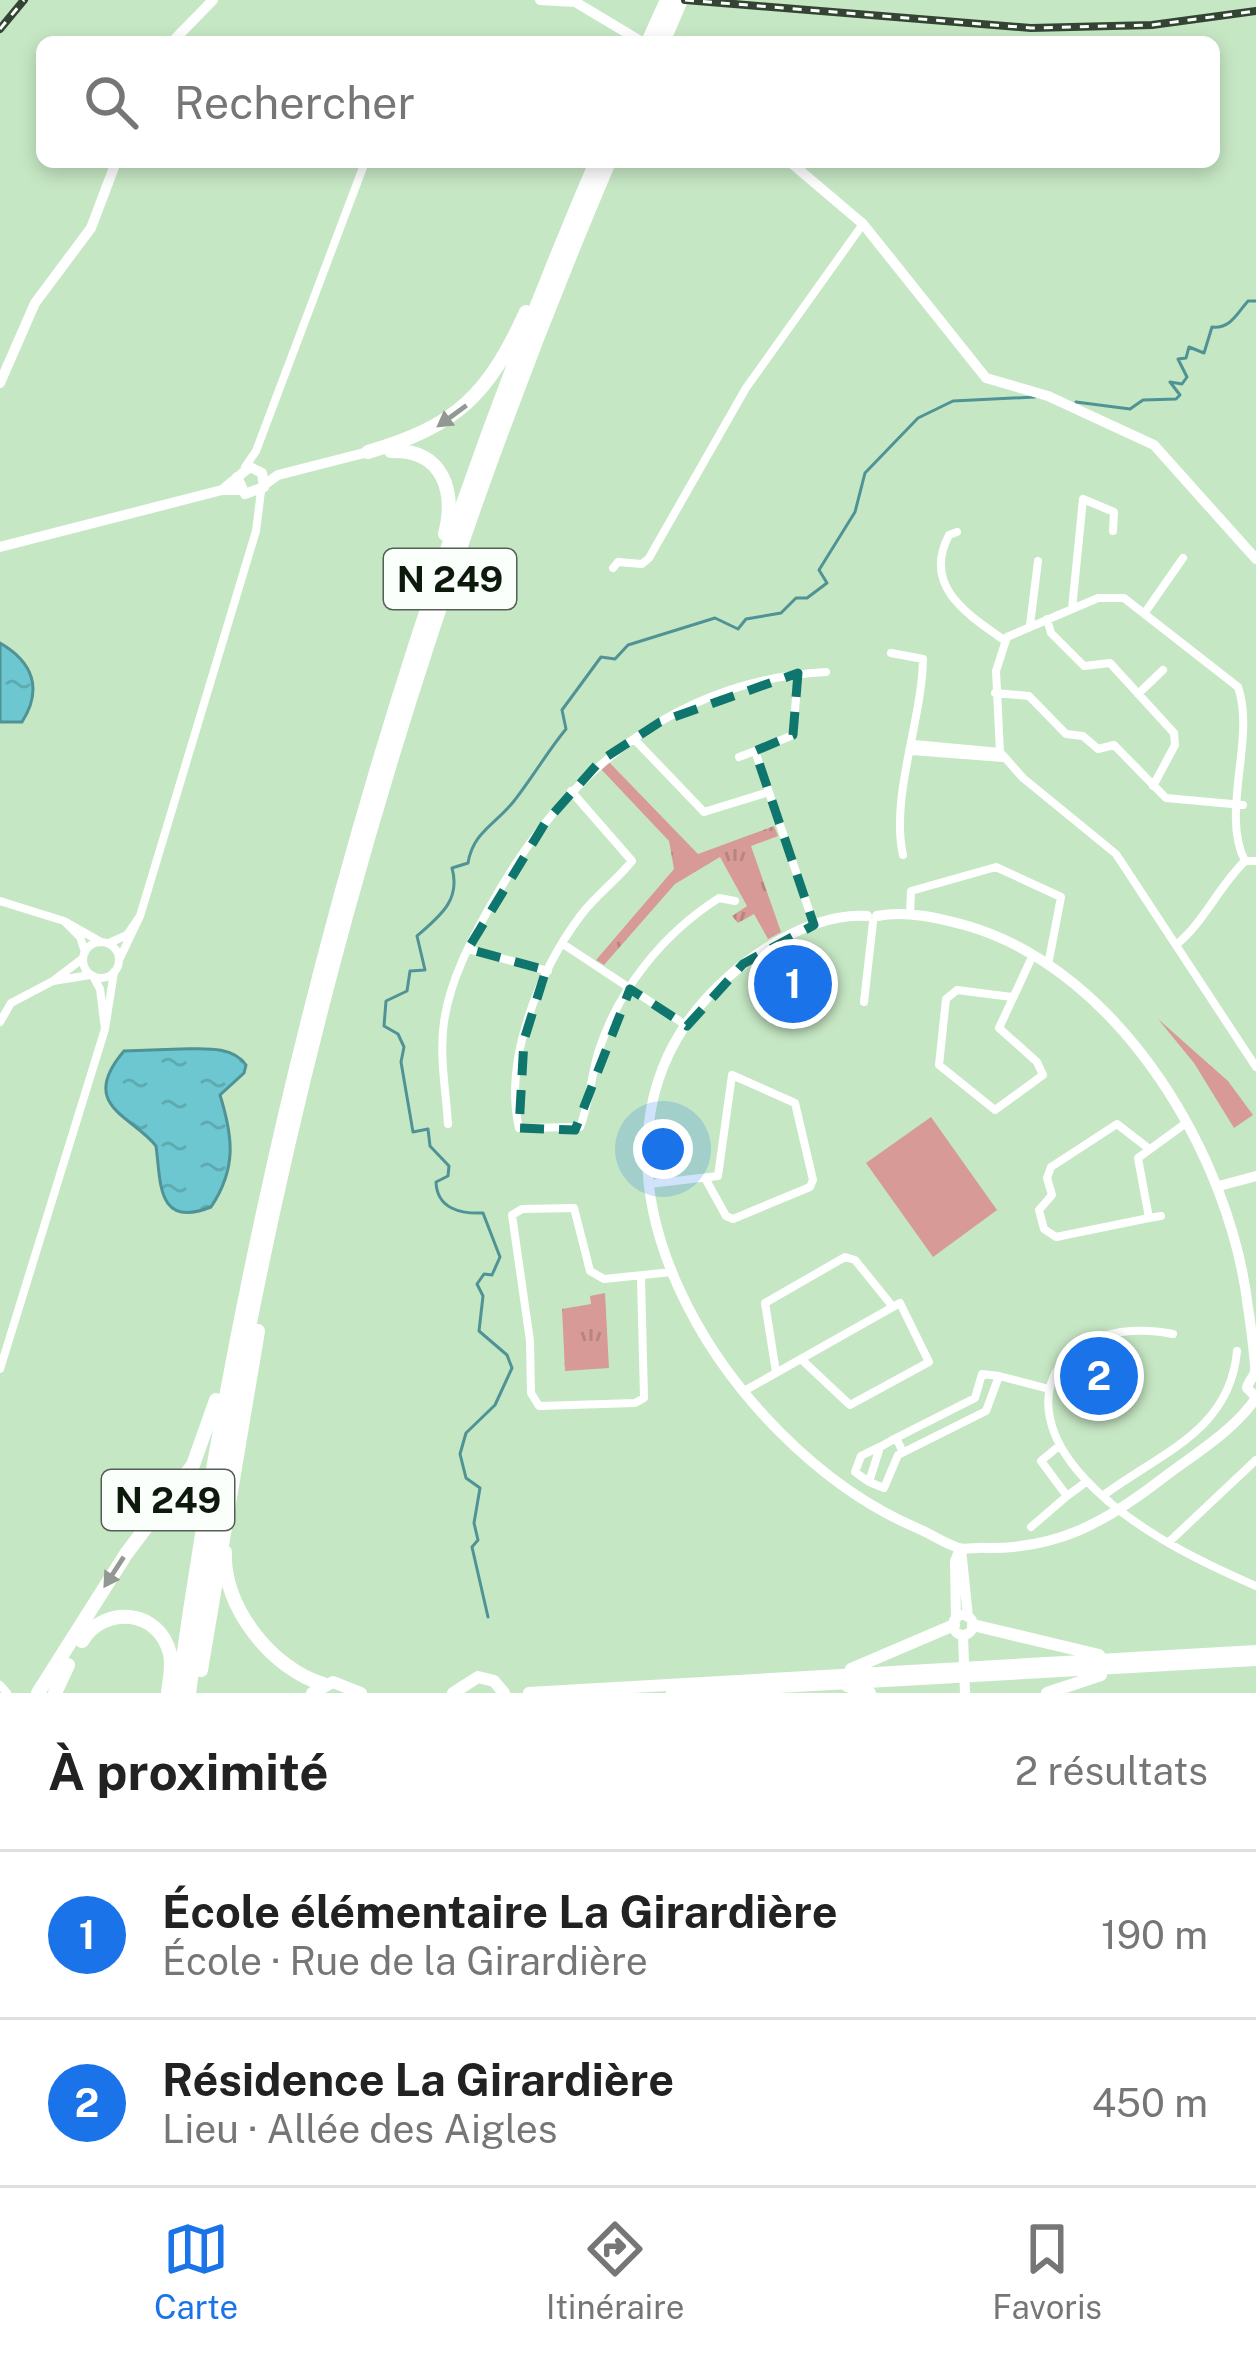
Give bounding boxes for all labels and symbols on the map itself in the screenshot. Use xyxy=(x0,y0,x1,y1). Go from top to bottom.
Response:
one-way arrow xyxy=(436,404,468,427)
road number: N 249 xyxy=(384,549,516,609)
pin: 1 xyxy=(754,939,832,1029)
your location xyxy=(633,1119,693,1179)
pin: 2 xyxy=(1060,1331,1138,1421)
road number: N 249 xyxy=(102,1470,234,1530)
one-way arrow xyxy=(104,1555,125,1589)

